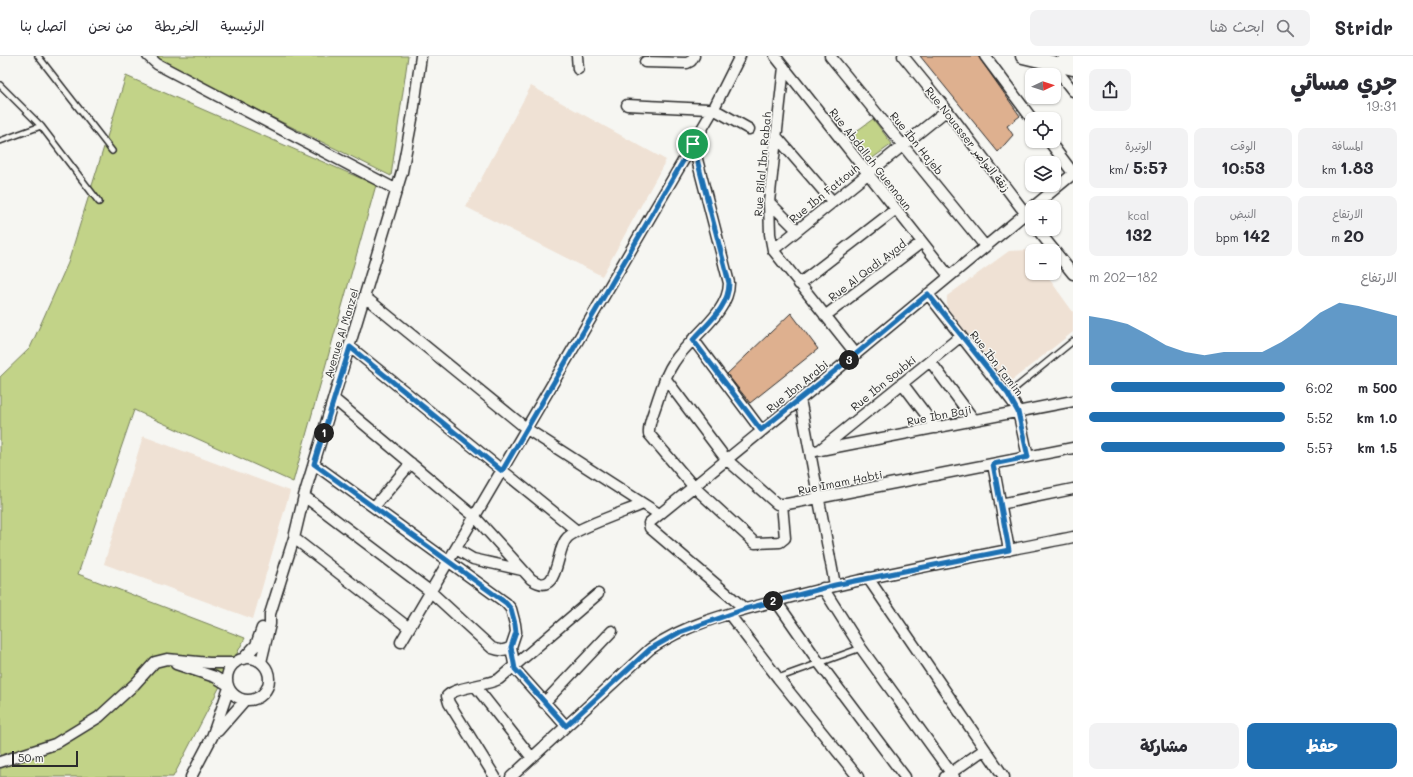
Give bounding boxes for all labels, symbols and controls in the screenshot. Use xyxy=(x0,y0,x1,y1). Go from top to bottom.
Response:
search box xyxy=(1030,10,1310,46)
text: Stridr xyxy=(1334,15,1393,40)
text: اتصل بنا xyxy=(20,16,66,35)
text: من نحن xyxy=(88,16,133,35)
text: الخريطة xyxy=(155,16,199,35)
text: الرئيسية xyxy=(221,16,264,35)
text: ابحث هنا xyxy=(1209,16,1264,36)
icon: search xyxy=(1274,17,1296,39)
text: جري مسائي xyxy=(1290,67,1397,96)
north arrow xyxy=(1025,68,1061,104)
map controls xyxy=(1025,68,1061,280)
button: share xyxy=(1089,69,1131,111)
street label: Rue Nouasser زنقة النواصر xyxy=(922,83,1014,195)
text: 19:31 xyxy=(1366,97,1397,114)
street label: Rue Abdallah Guennoun xyxy=(826,105,916,213)
street label: Rue Ibn Hajeb xyxy=(887,108,947,178)
street label: Rue Bilal Ibn Rabah xyxy=(750,111,774,217)
button: locate xyxy=(1025,112,1061,148)
pin xyxy=(676,127,710,161)
icon: arrive xyxy=(682,133,704,155)
text: الوتيرة xyxy=(1125,138,1152,153)
text: الوقت xyxy=(1230,138,1256,153)
text: المسافة xyxy=(1332,138,1363,153)
button: layers xyxy=(1025,156,1061,192)
text: 5:57 xyxy=(1133,156,1168,178)
text: 10:53 xyxy=(1221,156,1265,178)
text: 1.83 xyxy=(1340,156,1374,178)
street label: Rue Ibn Fattouh xyxy=(786,160,862,226)
text: /km xyxy=(1109,162,1133,177)
text: km xyxy=(1322,162,1340,177)
button: + xyxy=(1025,200,1061,236)
text: النبض xyxy=(1230,206,1256,221)
text: الارتفاع xyxy=(1332,206,1363,221)
text: kcal xyxy=(1127,208,1149,223)
text: 132 xyxy=(1125,223,1152,245)
text: 142 xyxy=(1242,224,1270,246)
text: 20 xyxy=(1344,224,1364,246)
text: bpm xyxy=(1216,230,1242,245)
text: m xyxy=(1331,230,1344,245)
street label: Rue Al Qadi Ayad xyxy=(825,236,909,304)
button: − xyxy=(1025,244,1061,280)
text: 182–202 m xyxy=(1089,268,1158,285)
text: الارتفاع xyxy=(1361,268,1397,285)
street label: Avenue Al Manzel xyxy=(320,286,362,380)
street label: Rue Ibn Tamim xyxy=(967,327,1027,399)
pin: 3 xyxy=(839,350,859,370)
text: 3 xyxy=(846,352,852,367)
street label: Rue Ibn Soubki xyxy=(847,352,919,414)
street label: Rue Ibn Arabi xyxy=(763,357,831,415)
text: 6:02 xyxy=(1306,379,1333,396)
text: 500 m xyxy=(1358,379,1397,396)
street label: Rue Ibn Baji xyxy=(905,401,973,429)
text: 5:52 xyxy=(1307,409,1333,426)
text: 1.0 km xyxy=(1357,409,1397,426)
pin: 1 xyxy=(314,423,334,443)
text: 1 xyxy=(322,425,326,440)
text: 5:57 xyxy=(1307,439,1333,456)
text: 1.5 km xyxy=(1358,439,1397,456)
street label: Rue Imam Habti xyxy=(796,466,884,498)
pin: 2 xyxy=(763,591,783,611)
text: 2 xyxy=(770,593,776,608)
button: مشاركة xyxy=(1089,723,1239,769)
button: حفظ xyxy=(1247,723,1397,769)
scale bar xyxy=(12,749,78,768)
text: 50 m xyxy=(18,750,44,765)

